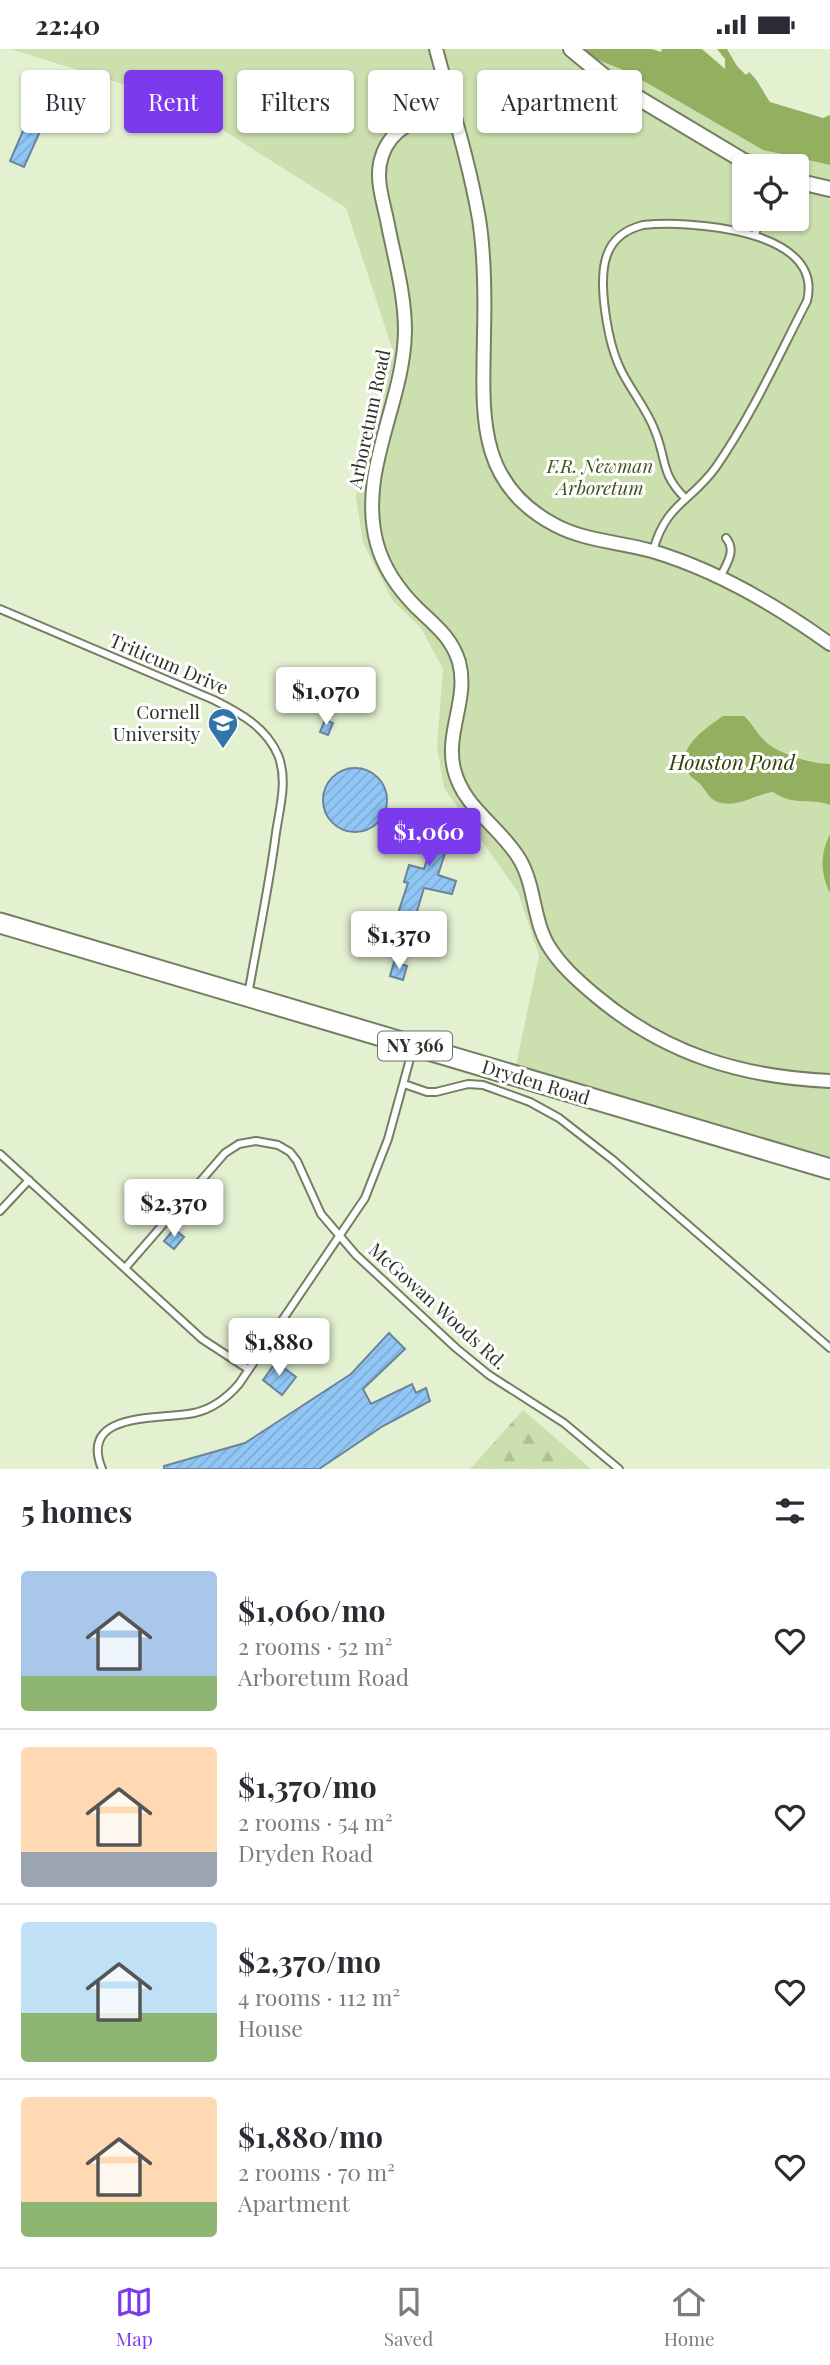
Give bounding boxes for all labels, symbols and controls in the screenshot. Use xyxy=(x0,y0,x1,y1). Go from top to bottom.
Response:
text: 22:40 xyxy=(35,7,100,42)
chip: Buy xyxy=(21,70,110,133)
chip: Rent xyxy=(124,70,223,133)
chip: Filters xyxy=(237,70,354,133)
chip: New xyxy=(368,70,463,133)
chip: Apartment xyxy=(477,70,642,133)
map controls xyxy=(732,154,809,231)
button: locate xyxy=(732,154,809,231)
street label: Arboretum Road xyxy=(340,347,395,492)
park label: F.R. Newman Arboretum xyxy=(546,452,653,500)
street label: Triticum Drive xyxy=(106,626,233,700)
pin: $1,070 xyxy=(269,667,383,727)
text: $1,070 xyxy=(292,674,360,705)
place label: Cornell University xyxy=(113,698,201,746)
school or university icon: Cornell University xyxy=(206,706,240,750)
water label: Houston Pond xyxy=(668,747,796,775)
pin: $1,060 xyxy=(372,809,486,868)
text: $1,060 xyxy=(394,815,464,846)
pin: $1,370 xyxy=(342,911,456,971)
text: $1,370 xyxy=(367,918,431,949)
road number: NY 366 xyxy=(378,1031,452,1061)
street label: Dryden Road xyxy=(479,1052,593,1110)
pin: $2,370 xyxy=(117,1179,231,1239)
text: $2,370 xyxy=(140,1186,208,1217)
street label: McGowan Woods Rd. xyxy=(364,1236,513,1374)
pin: $1,880 xyxy=(222,1319,336,1378)
text: $1,880 xyxy=(245,1325,313,1356)
text: 5 homes xyxy=(21,1491,132,1531)
icon: filters xyxy=(771,1492,809,1530)
text: $1,060/mo xyxy=(238,1590,386,1630)
icon: home xyxy=(77,1599,161,1683)
icon: heart xyxy=(771,1622,809,1660)
text: 2 rooms · 52 m² xyxy=(238,1630,392,1661)
text: Arboretum Road xyxy=(238,1661,409,1692)
text: $1,370/mo xyxy=(238,1766,377,1806)
icon: home xyxy=(77,1775,161,1859)
icon: heart xyxy=(771,1798,809,1836)
text: 2 rooms · 54 m² xyxy=(238,1806,393,1837)
text: Dryden Road xyxy=(238,1837,373,1868)
text: $2,370/mo xyxy=(238,1941,381,1981)
icon: home xyxy=(77,1950,161,2034)
icon: heart xyxy=(771,1973,809,2011)
text: 4 rooms · 112 m² xyxy=(238,1981,400,2012)
text: House xyxy=(238,2012,303,2043)
text: $1,880/mo xyxy=(238,2116,383,2156)
icon: home xyxy=(77,2125,161,2209)
icon: heart xyxy=(771,2148,809,2186)
text: 2 rooms · 70 m² xyxy=(238,2156,395,2187)
text: Apartment xyxy=(238,2187,350,2218)
tab: Map xyxy=(115,2283,153,2351)
tab: Saved xyxy=(384,2283,433,2351)
tab: Home xyxy=(664,2283,715,2351)

